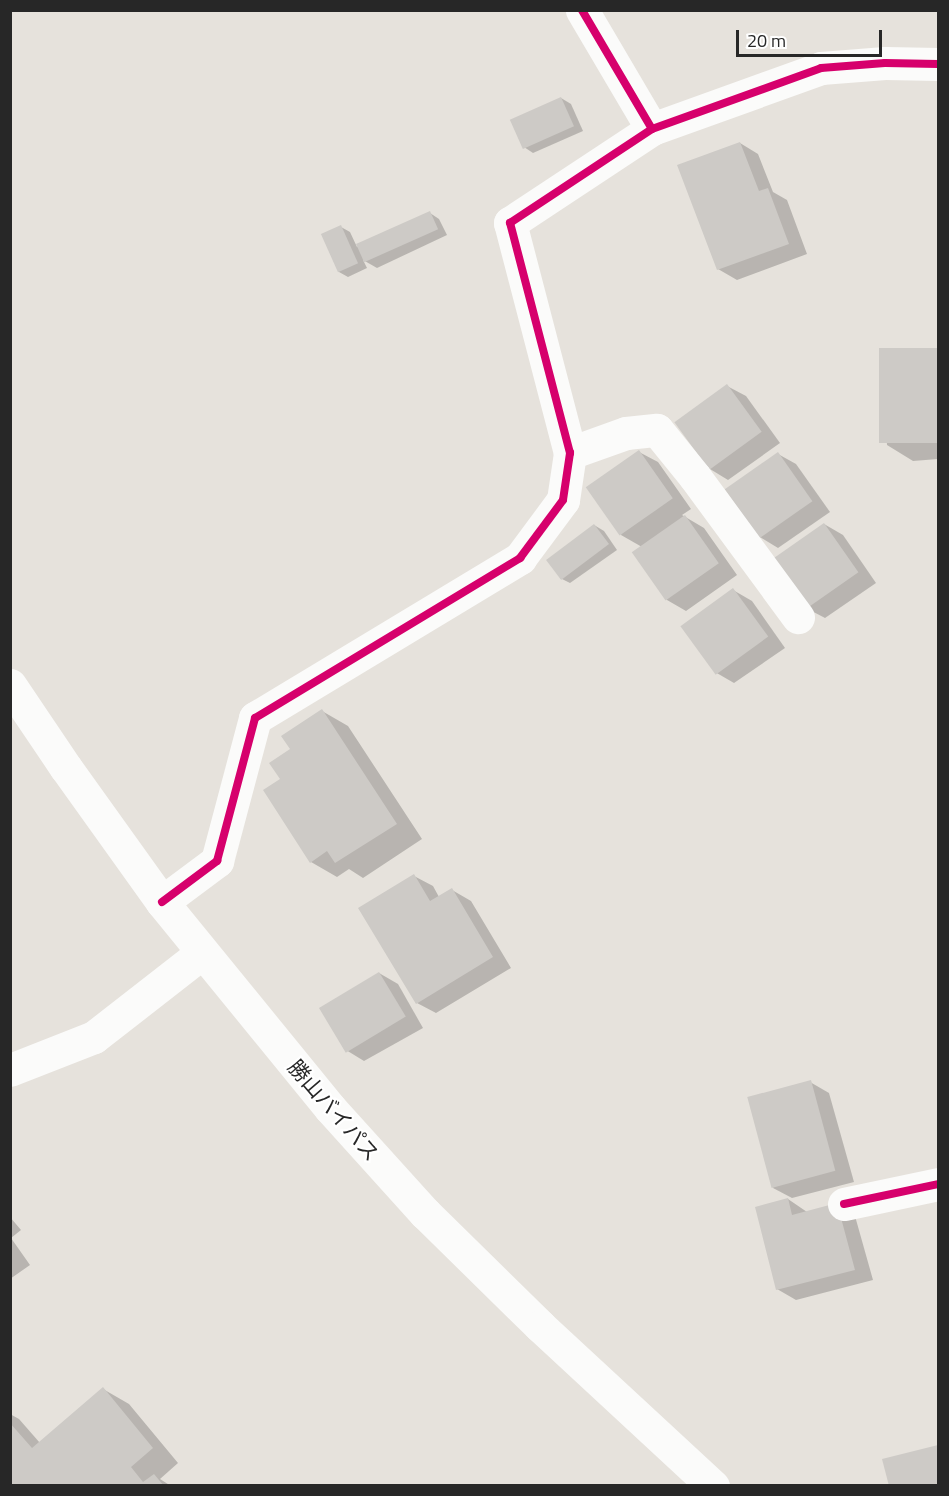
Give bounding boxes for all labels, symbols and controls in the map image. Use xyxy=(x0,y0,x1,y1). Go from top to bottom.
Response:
scale bar xyxy=(739,18,884,56)
text: 20 m xyxy=(747,27,786,54)
street label: 勝山バイパス xyxy=(283,1054,385,1166)

